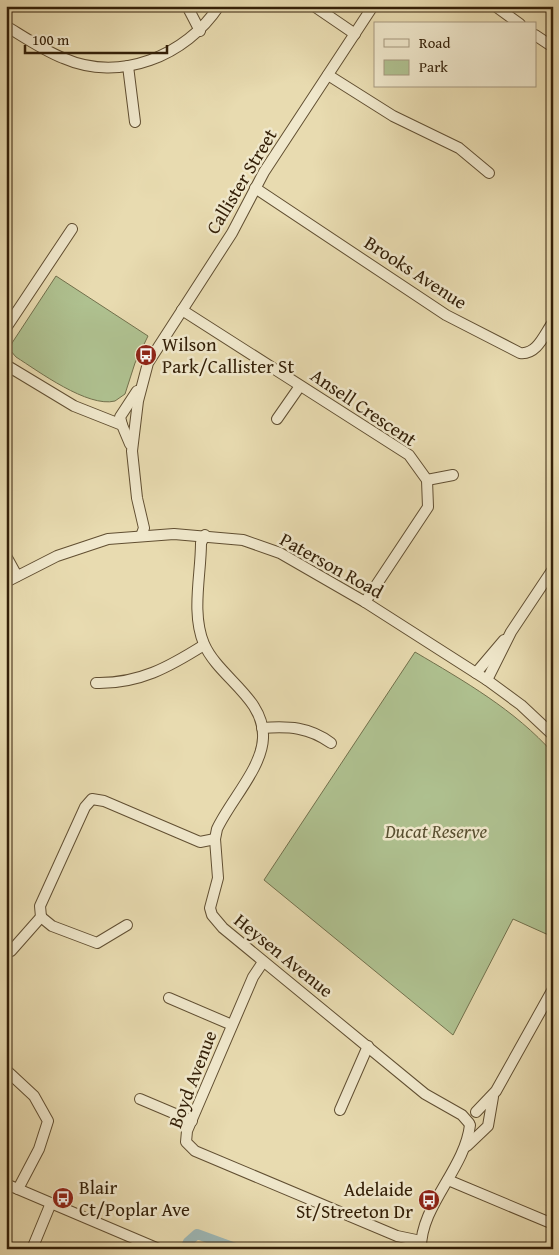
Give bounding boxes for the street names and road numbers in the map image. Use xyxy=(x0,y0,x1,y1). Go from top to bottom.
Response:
street label: Callister Street xyxy=(198,123,284,239)
street label: Brooks Avenue xyxy=(359,228,473,316)
street label: Ansell Crescent xyxy=(305,361,423,453)
street label: Paterson Road xyxy=(275,525,390,605)
street label: Heysen Avenue xyxy=(228,906,340,1004)
street label: Boyd Avenue xyxy=(161,1026,223,1132)

